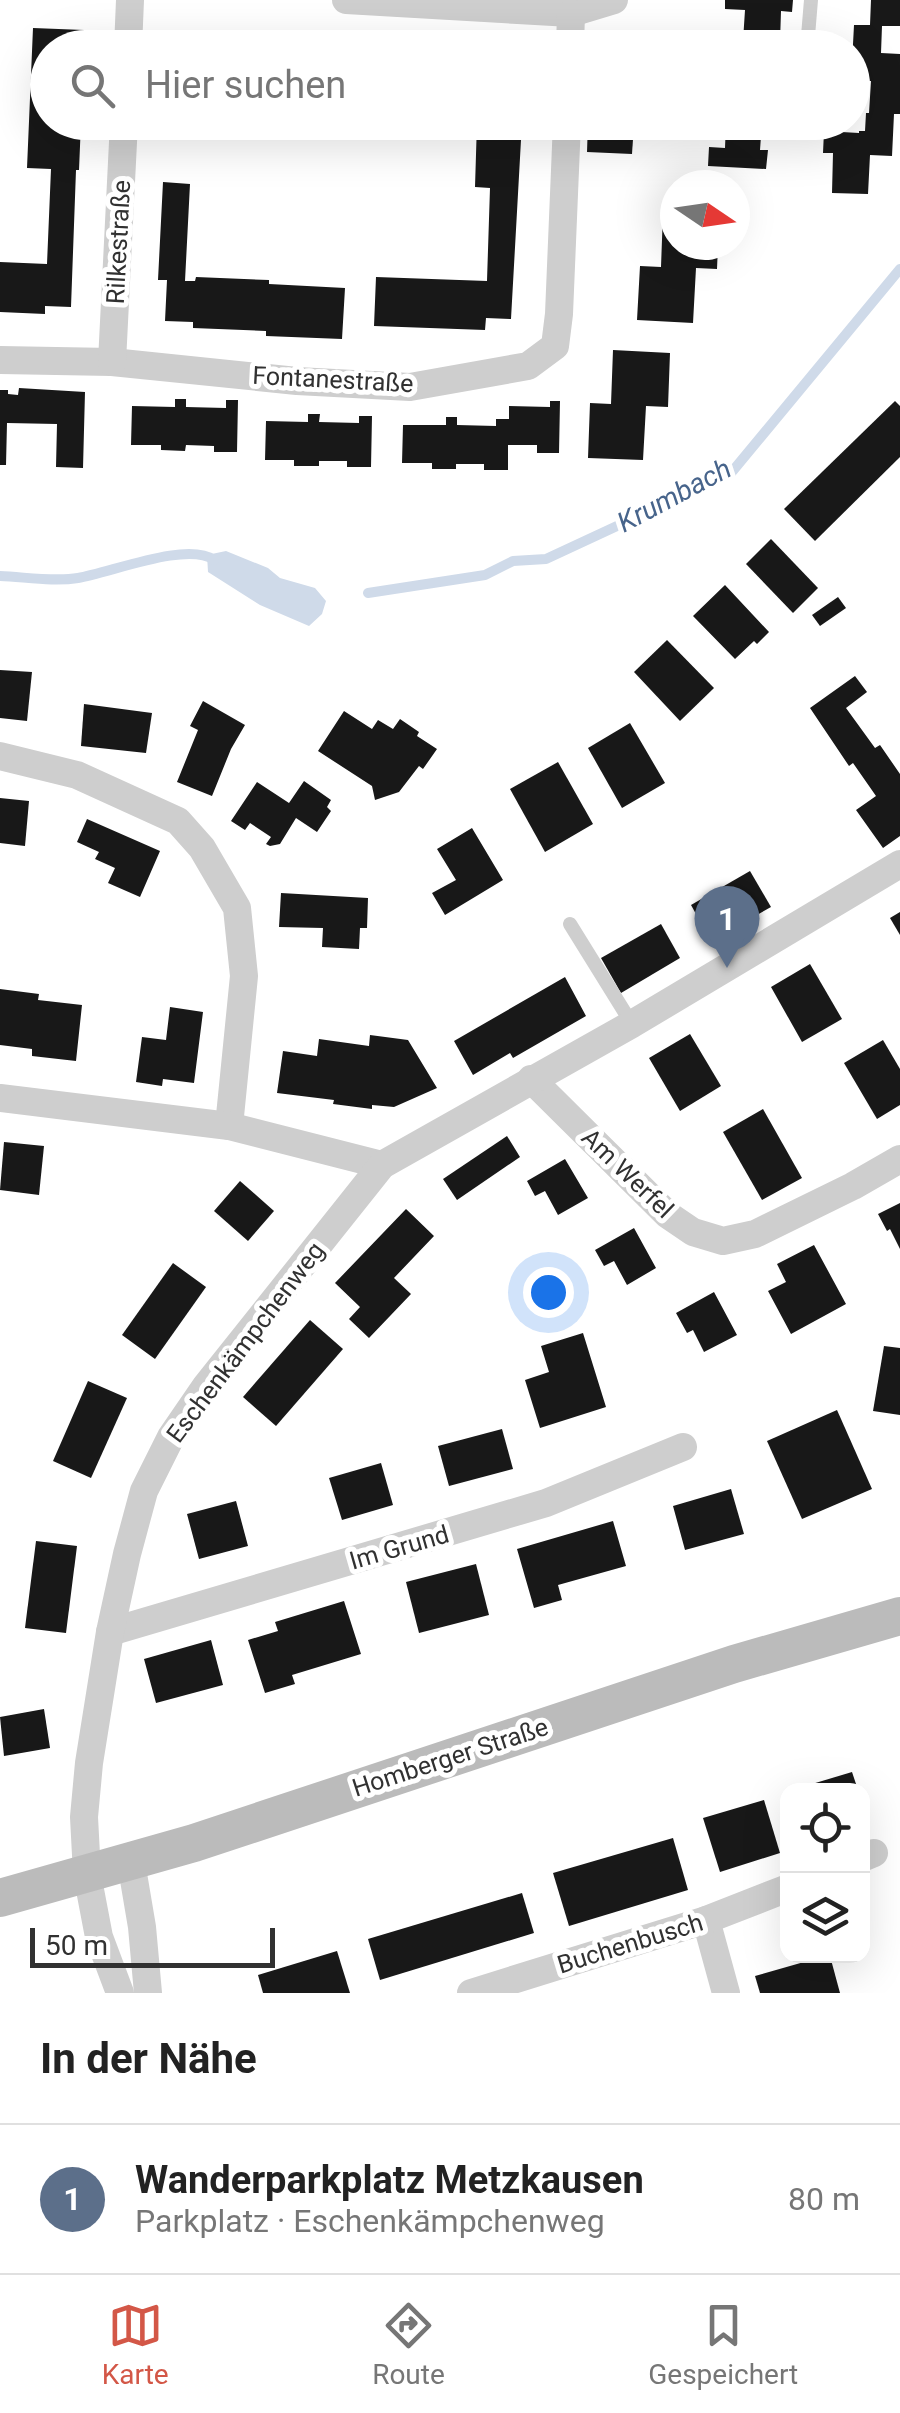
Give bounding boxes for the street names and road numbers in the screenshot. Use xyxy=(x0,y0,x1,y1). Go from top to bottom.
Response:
street label: Rilkestraße xyxy=(101,179,136,305)
street label: Fontanestraße xyxy=(252,361,414,398)
street label: Am Werfel xyxy=(576,1123,679,1224)
street label: Eschenkämpchenweg xyxy=(161,1236,330,1448)
street label: Im Grund xyxy=(346,1519,452,1575)
street label: Homberger Straße xyxy=(349,1712,552,1803)
street label: Buchenbusch xyxy=(554,1908,707,1979)

